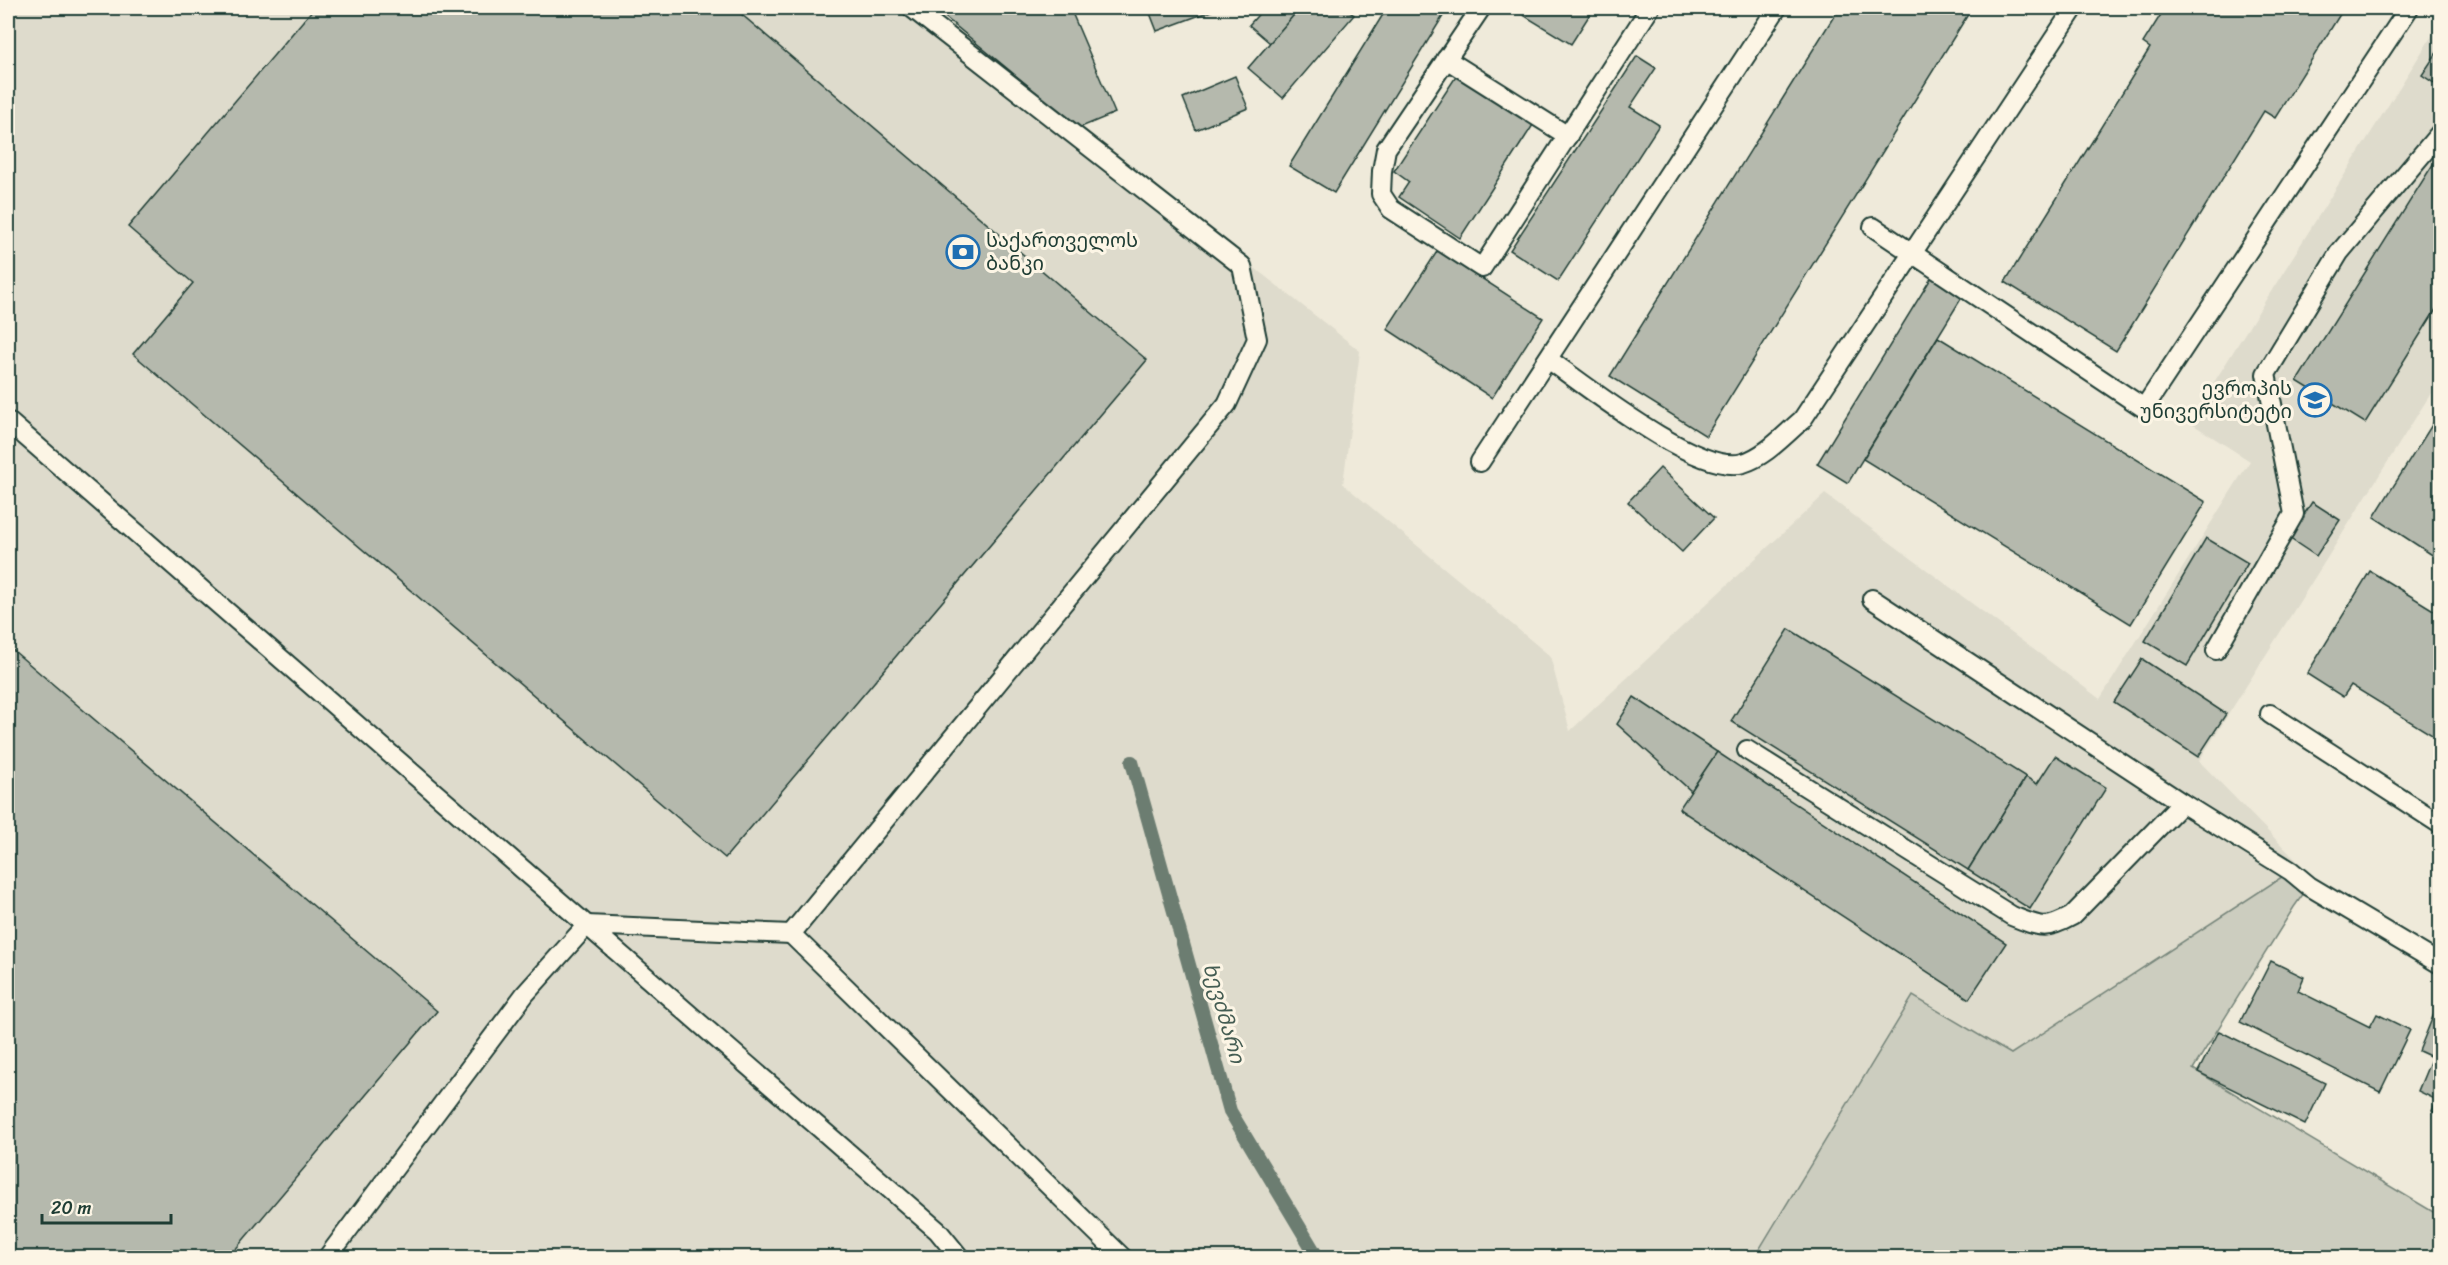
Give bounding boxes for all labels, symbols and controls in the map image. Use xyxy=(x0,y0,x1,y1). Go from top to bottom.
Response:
place label: საქართველოს ბანკი xyxy=(986,223,1138,281)
bank icon: საქართველოს ბანკი xyxy=(945,234,981,270)
place label: ევროპის უნივერსიტეტი xyxy=(2140,371,2292,429)
school or university icon: ევროპის უნივერსიტეტი xyxy=(2297,382,2333,418)
water label: ხევძმარი xyxy=(1192,958,1257,1068)
scale bar xyxy=(42,1187,171,1225)
text: 20 m xyxy=(51,1192,91,1224)

